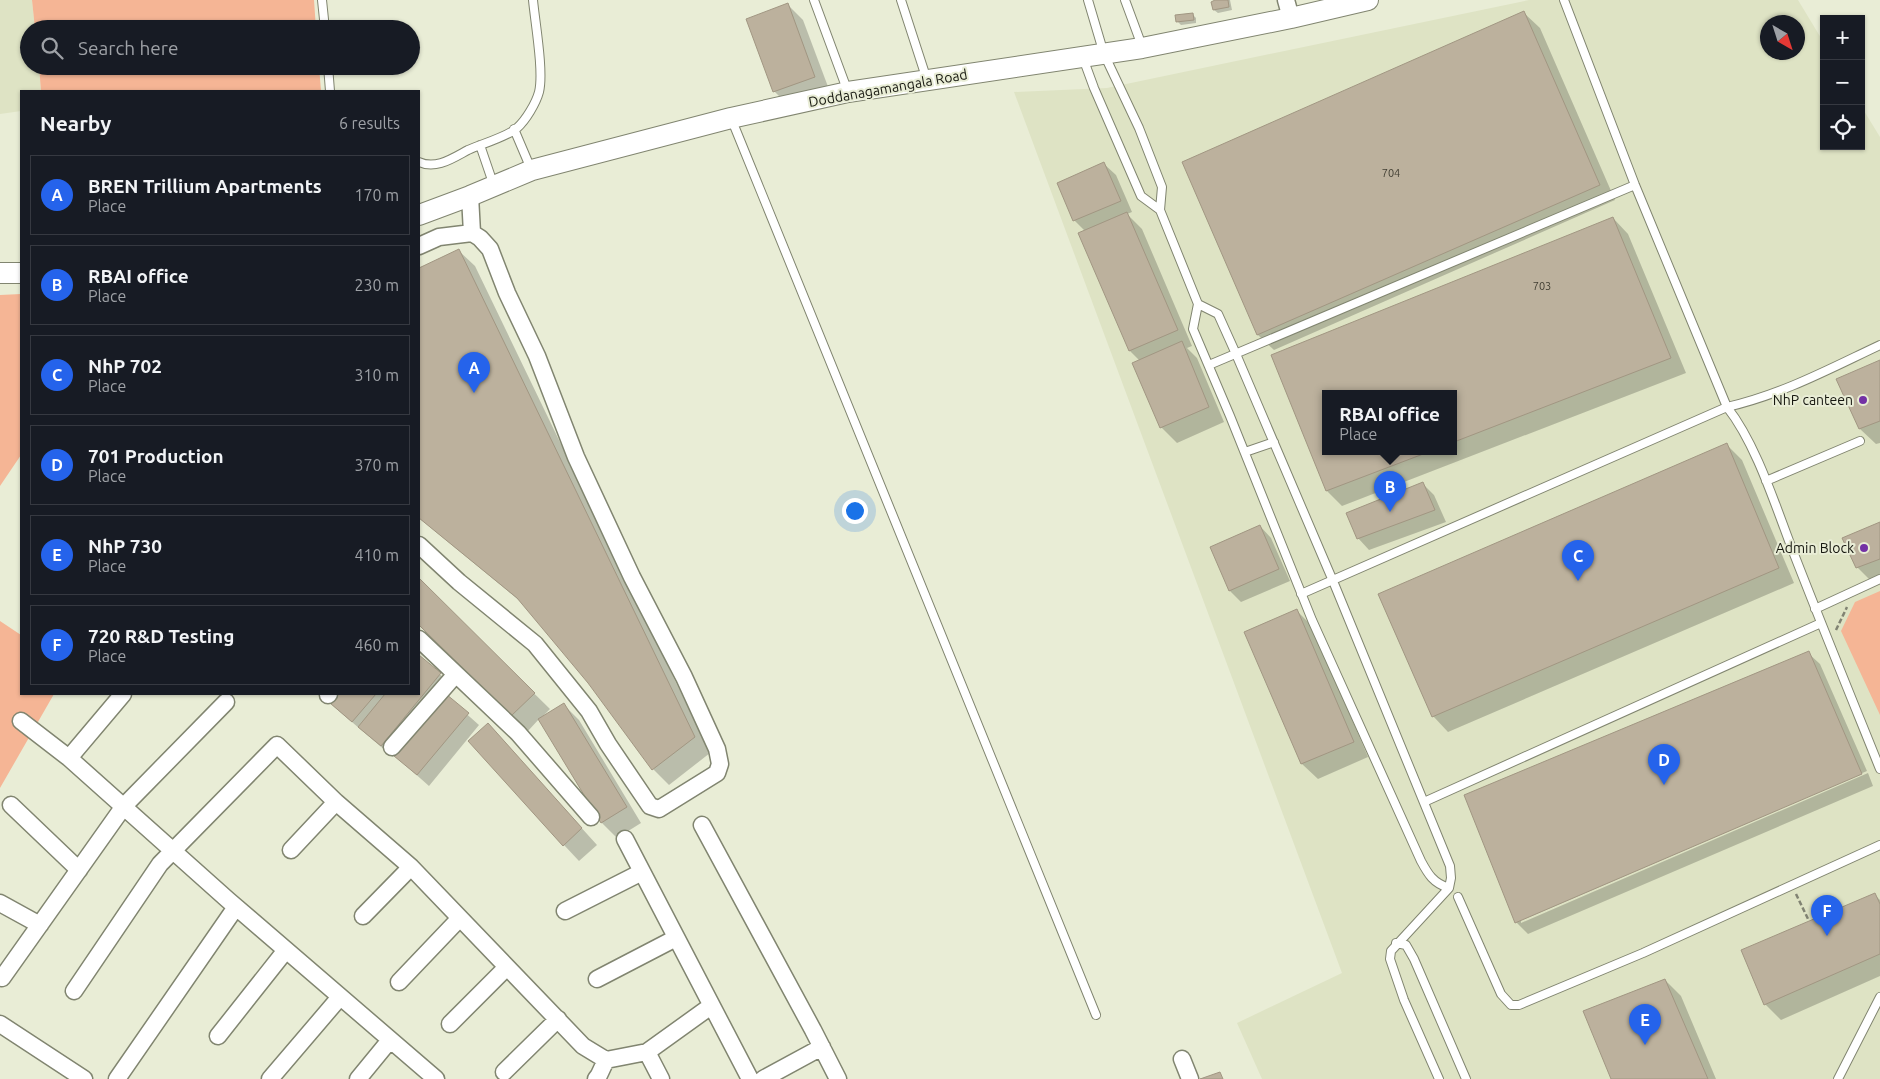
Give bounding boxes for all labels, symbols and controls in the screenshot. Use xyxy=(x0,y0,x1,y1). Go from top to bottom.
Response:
north arrow xyxy=(1760,15,1805,60)
map controls xyxy=(1820,15,1865,150)
button: + xyxy=(1820,15,1865,60)
search box xyxy=(20,20,420,75)
icon: search xyxy=(38,34,66,62)
text: Search here xyxy=(78,37,178,59)
button: − xyxy=(1820,60,1865,105)
street label: Doddanagamangala Road xyxy=(807,66,969,110)
button: locate xyxy=(1820,105,1865,150)
text: Nearby xyxy=(40,111,111,135)
text: 6 results xyxy=(339,114,400,132)
house number: 704 xyxy=(1382,167,1400,179)
text: BREN Trillium Apartments xyxy=(88,175,322,197)
text: A xyxy=(51,186,63,204)
text: 170 m xyxy=(354,186,399,204)
text: Place xyxy=(88,197,126,215)
text: RBAI office xyxy=(88,265,189,287)
text: B xyxy=(52,276,62,294)
text: 230 m xyxy=(354,276,399,294)
house number: 703 xyxy=(1533,280,1551,292)
text: Place xyxy=(88,287,126,305)
pin: A xyxy=(458,352,490,393)
text: NhP 702 xyxy=(88,355,162,377)
text: C xyxy=(52,366,62,384)
text: 310 m xyxy=(354,366,399,384)
text: Place xyxy=(88,377,126,395)
popup xyxy=(1322,390,1457,455)
place label: NhP canteen xyxy=(1773,392,1853,408)
marker: NhP canteen xyxy=(1857,394,1869,406)
text: RBAI office xyxy=(1339,403,1440,425)
text: Place xyxy=(1339,425,1377,443)
text: 701 Production xyxy=(88,445,224,467)
text: D xyxy=(51,456,63,474)
text: 370 m xyxy=(354,456,399,474)
text: Place xyxy=(88,467,126,485)
pin: B xyxy=(1374,471,1406,512)
your location xyxy=(842,498,868,524)
text: NhP 730 xyxy=(88,535,162,557)
pin: C xyxy=(1562,540,1594,581)
place label: Admin Block xyxy=(1776,540,1854,556)
marker: Admin Block xyxy=(1858,542,1870,554)
text: E xyxy=(52,546,62,564)
text: 410 m xyxy=(354,546,399,564)
text: Place xyxy=(88,557,126,575)
text: 720 R&D Testing xyxy=(88,625,234,647)
text: F xyxy=(53,636,62,654)
text: 460 m xyxy=(354,636,399,654)
text: Place xyxy=(88,647,126,665)
pin: D xyxy=(1648,744,1680,785)
pin: F xyxy=(1811,895,1843,936)
pin: E xyxy=(1629,1004,1661,1045)

